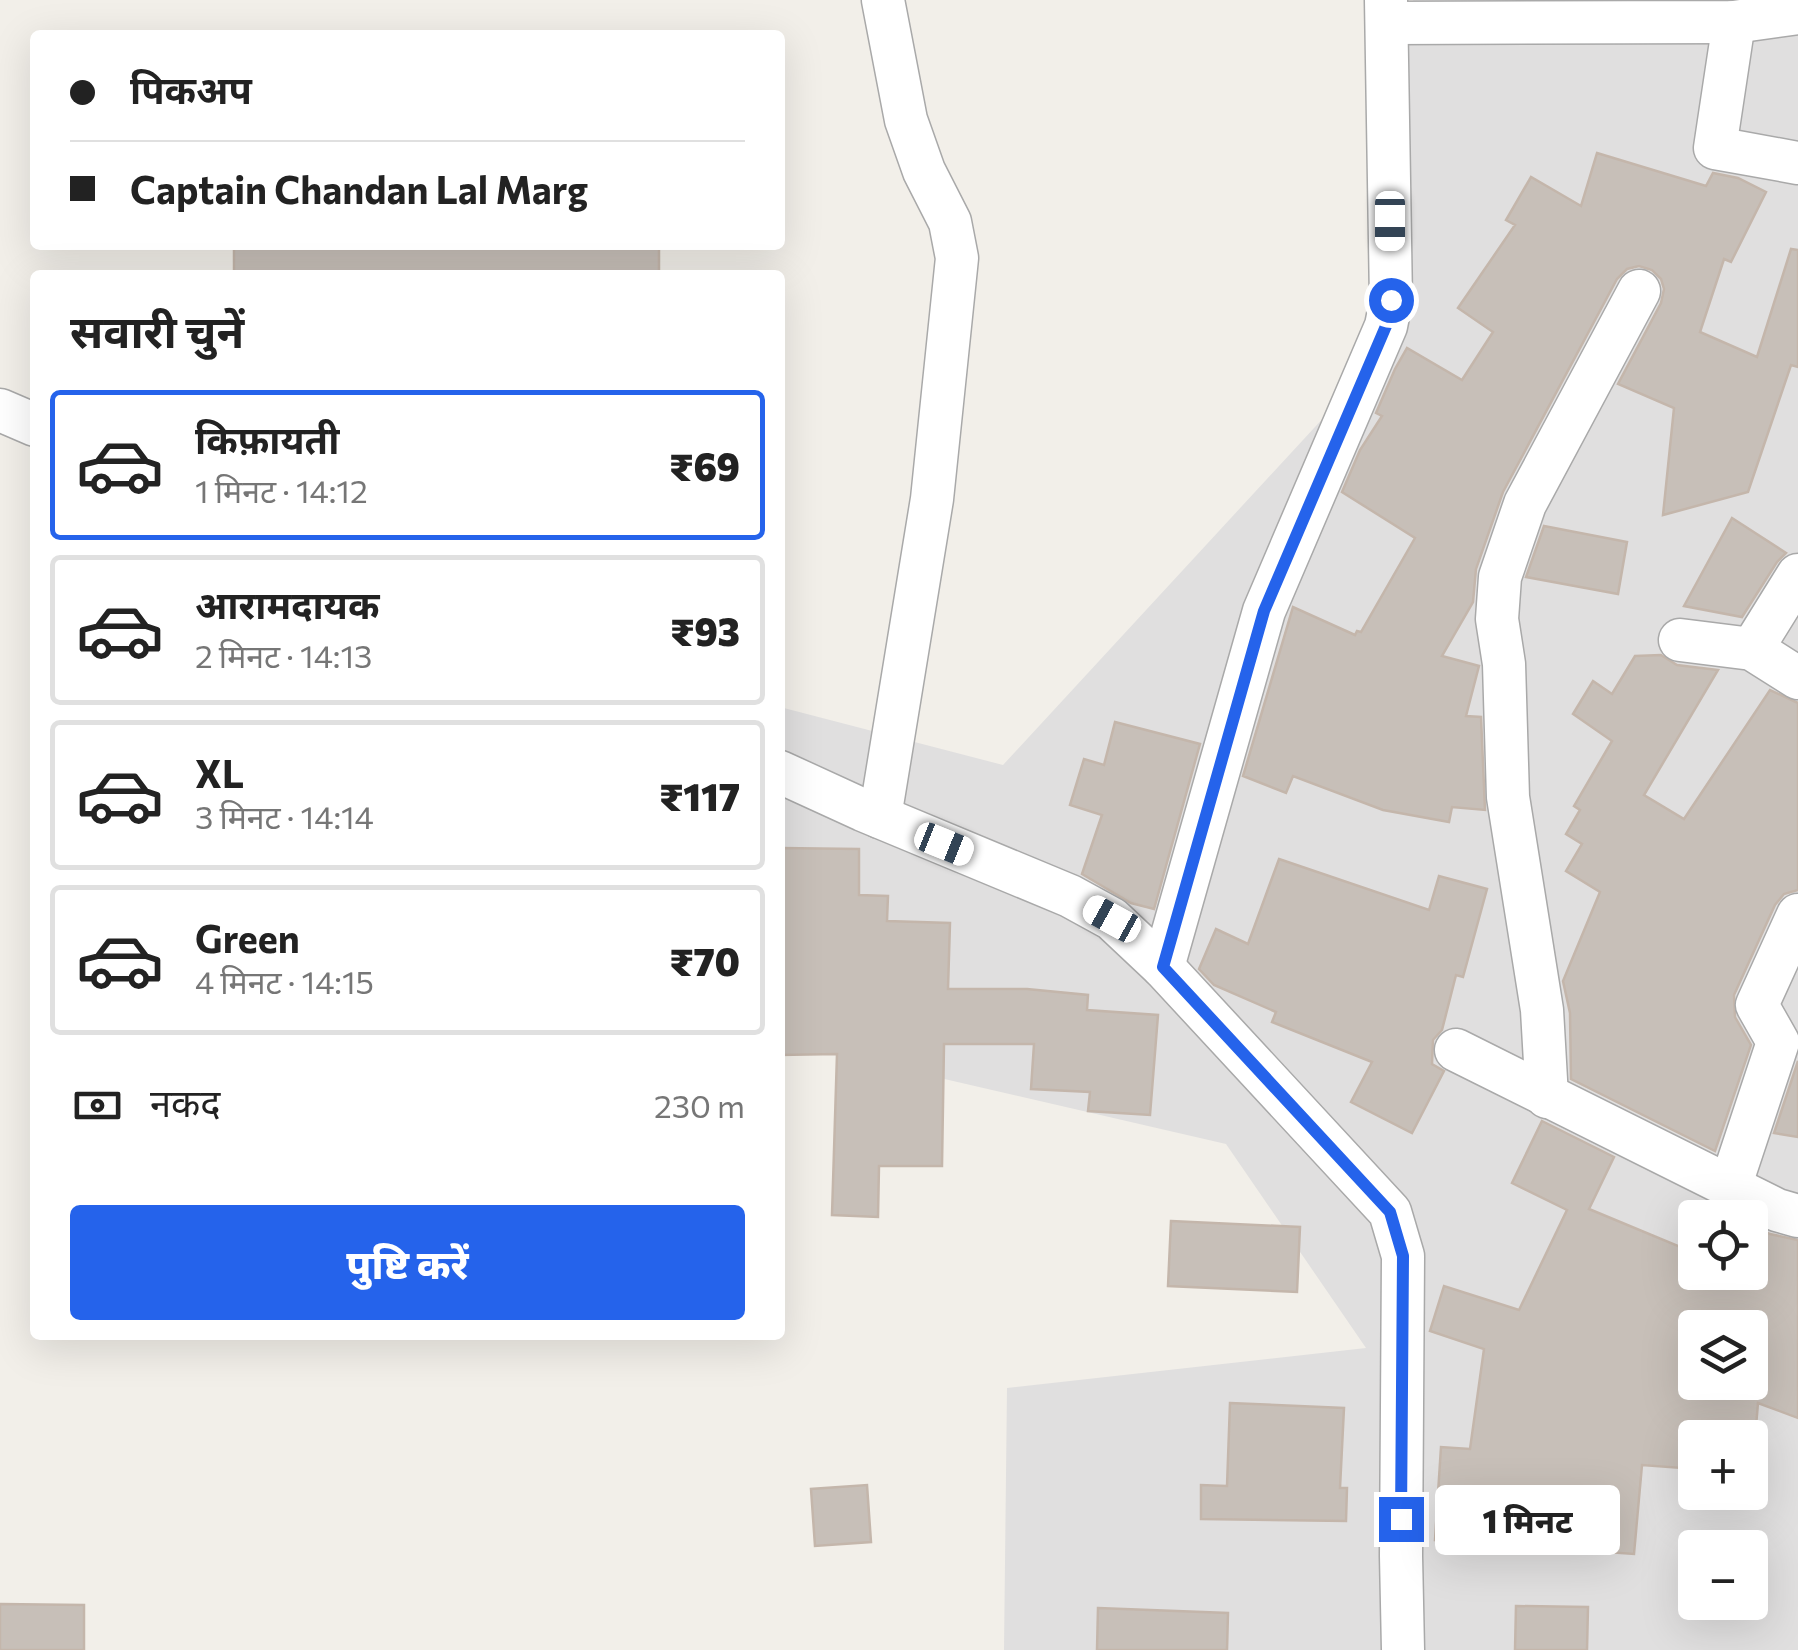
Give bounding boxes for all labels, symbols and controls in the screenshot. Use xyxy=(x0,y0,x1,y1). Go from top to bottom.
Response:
text: पिकअप xyxy=(130,65,252,112)
text: Captain Chandan Lal Marg xyxy=(130,165,588,212)
car xyxy=(1375,191,1405,251)
route start xyxy=(1369,278,1414,323)
text: सवारी चुनें xyxy=(70,302,244,357)
text: किफ़ायती xyxy=(195,415,339,462)
icon: car xyxy=(75,420,165,510)
text: ₹69 xyxy=(669,442,740,489)
text: 1 मिनट · 14:12 xyxy=(195,470,368,510)
text: आरामदायक xyxy=(195,580,379,627)
icon: car xyxy=(75,585,165,675)
text: ₹93 xyxy=(670,607,740,654)
text: 2 मिनट · 14:13 xyxy=(195,635,372,675)
text: XL xyxy=(195,749,244,796)
icon: car xyxy=(75,750,165,840)
text: ₹117 xyxy=(659,772,740,819)
text: 3 मिनट · 14:14 xyxy=(195,796,374,836)
car xyxy=(911,819,977,869)
car xyxy=(1078,891,1146,947)
text: Green xyxy=(195,914,300,961)
icon: car xyxy=(75,915,165,1005)
text: ₹70 xyxy=(669,937,740,984)
text: 4 मिनट · 14:15 xyxy=(195,961,374,1001)
icon: cash xyxy=(70,1078,125,1133)
text: नकद xyxy=(150,1078,220,1125)
text: 230 m xyxy=(654,1085,745,1125)
map controls xyxy=(1678,1200,1768,1620)
button: locate xyxy=(1678,1200,1768,1290)
button: पुष्टि करें xyxy=(70,1205,745,1320)
button: layers xyxy=(1678,1310,1768,1400)
button: + xyxy=(1678,1420,1768,1510)
callout: 1 मिनट xyxy=(1436,1484,1621,1554)
route end xyxy=(1379,1497,1424,1542)
text: 1 मिनट xyxy=(1483,1500,1572,1540)
button: − xyxy=(1678,1530,1768,1620)

